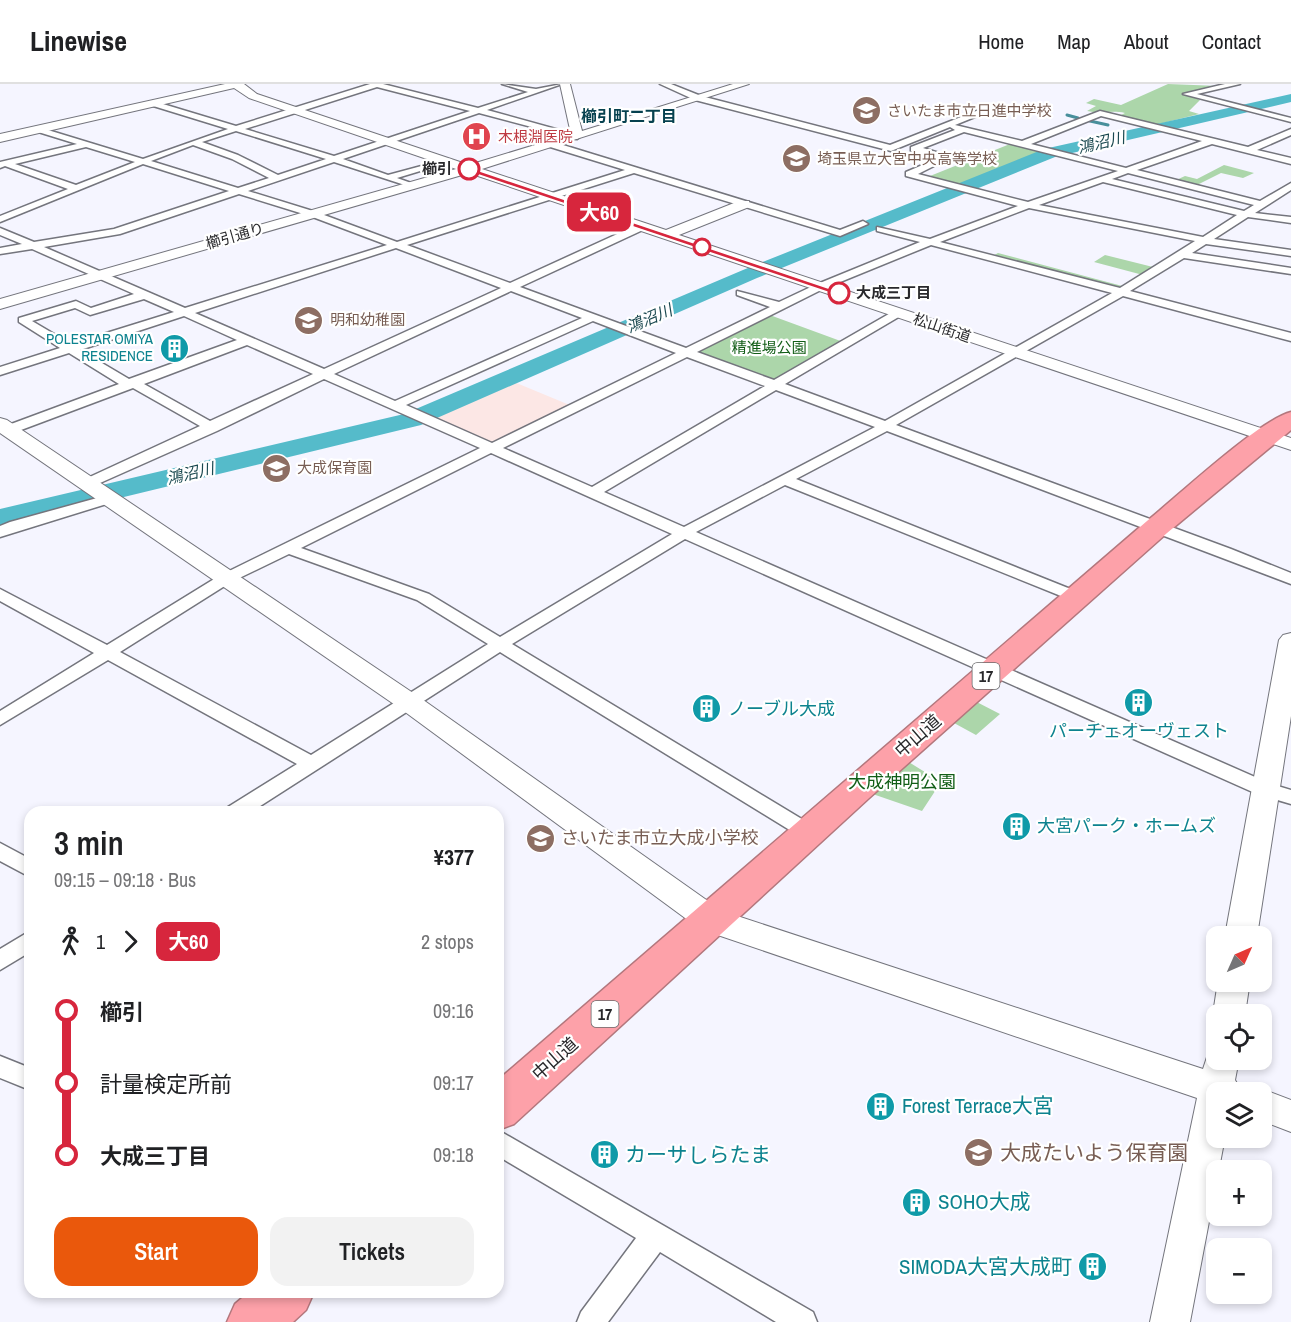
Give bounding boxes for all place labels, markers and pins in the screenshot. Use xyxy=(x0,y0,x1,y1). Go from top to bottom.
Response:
school or university icon: さいたま市立日進中学校 xyxy=(850,95,882,127)
place label: さいたま市立日進中学校 xyxy=(887,100,1052,121)
hospital icon: 木根淵医院 xyxy=(461,121,493,153)
place label: 木根淵医院 xyxy=(498,126,573,147)
school or university icon: 埼玉県立大宮中央高等学校 xyxy=(780,143,812,175)
place label: 埼玉県立大宮中央高等学校 xyxy=(817,148,997,169)
place label: 櫛引 xyxy=(422,158,452,179)
marker: 櫛引 xyxy=(458,158,480,180)
unlabelled marker xyxy=(693,238,711,256)
marker: 大成三丁目 xyxy=(828,282,850,304)
place label: 大成三丁目 xyxy=(856,282,931,303)
school or university icon: 明和幼稚園 xyxy=(293,304,325,336)
place label: 明和幼稚園 xyxy=(330,309,405,330)
place label: POLESTAR OMIYA RESIDENCE xyxy=(46,328,154,366)
building icon: POLESTAR OMIYA RESIDENCE xyxy=(158,332,190,364)
school or university icon: 大成保育園 xyxy=(260,452,292,484)
place label: 大成保育園 xyxy=(297,457,372,478)
building icon: パーチェオーヴェスト xyxy=(1123,686,1155,718)
building icon: ノーブル大成 xyxy=(691,693,723,725)
place label: ノーブル大成 xyxy=(728,696,835,721)
place label: パーチェオーヴェスト xyxy=(1049,718,1229,743)
building icon: 大宮パーク・ホームズ xyxy=(1000,810,1032,842)
place label: 大宮パーク・ホームズ xyxy=(1037,813,1216,838)
school or university icon: さいたま市立大成小学校 xyxy=(524,822,556,854)
place label: さいたま市立大成小学校 xyxy=(561,825,758,850)
building icon: Forest Terrace大宮 xyxy=(865,1090,897,1122)
place label: Forest Terrace大宮 xyxy=(902,1091,1054,1120)
school or university icon: 大成たいよう保育園 xyxy=(963,1137,995,1169)
place label: 大成たいよう保育園 xyxy=(1000,1138,1189,1167)
building icon: カーサしらたま xyxy=(588,1139,620,1171)
place label: カーサしらたま xyxy=(625,1140,771,1169)
building icon: SOHO大成 xyxy=(901,1186,933,1218)
place label: SOHO大成 xyxy=(938,1187,1031,1216)
building icon: SIMODA大宮大成町 xyxy=(1077,1251,1109,1283)
place label: SIMODA大宮大成町 xyxy=(899,1252,1072,1281)

